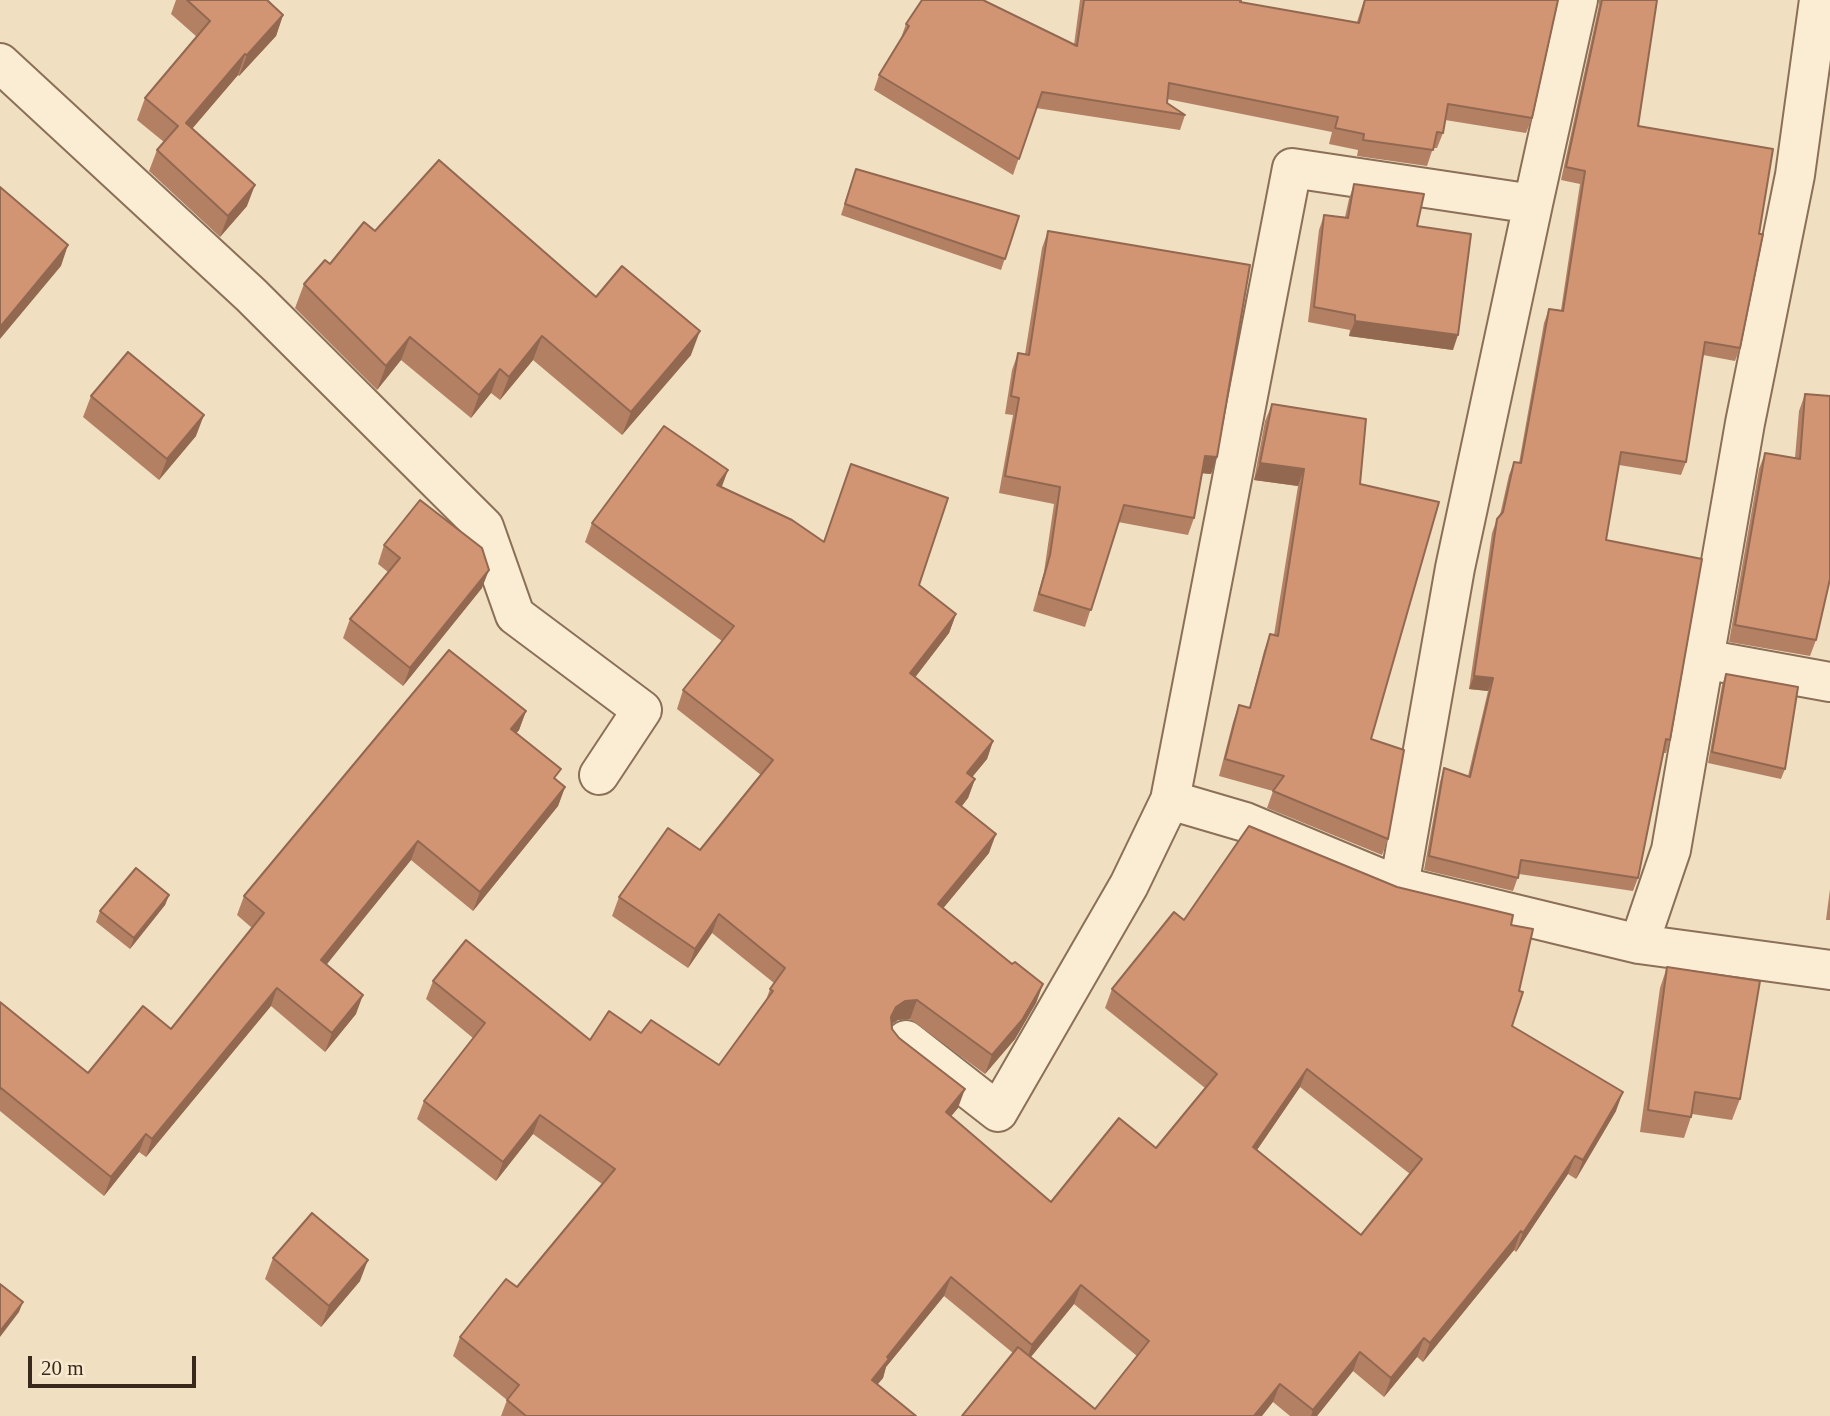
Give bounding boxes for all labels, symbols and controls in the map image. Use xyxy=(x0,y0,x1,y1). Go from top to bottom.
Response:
scale bar xyxy=(32,1342,200,1386)
text: 20 m xyxy=(41,1356,84,1380)

